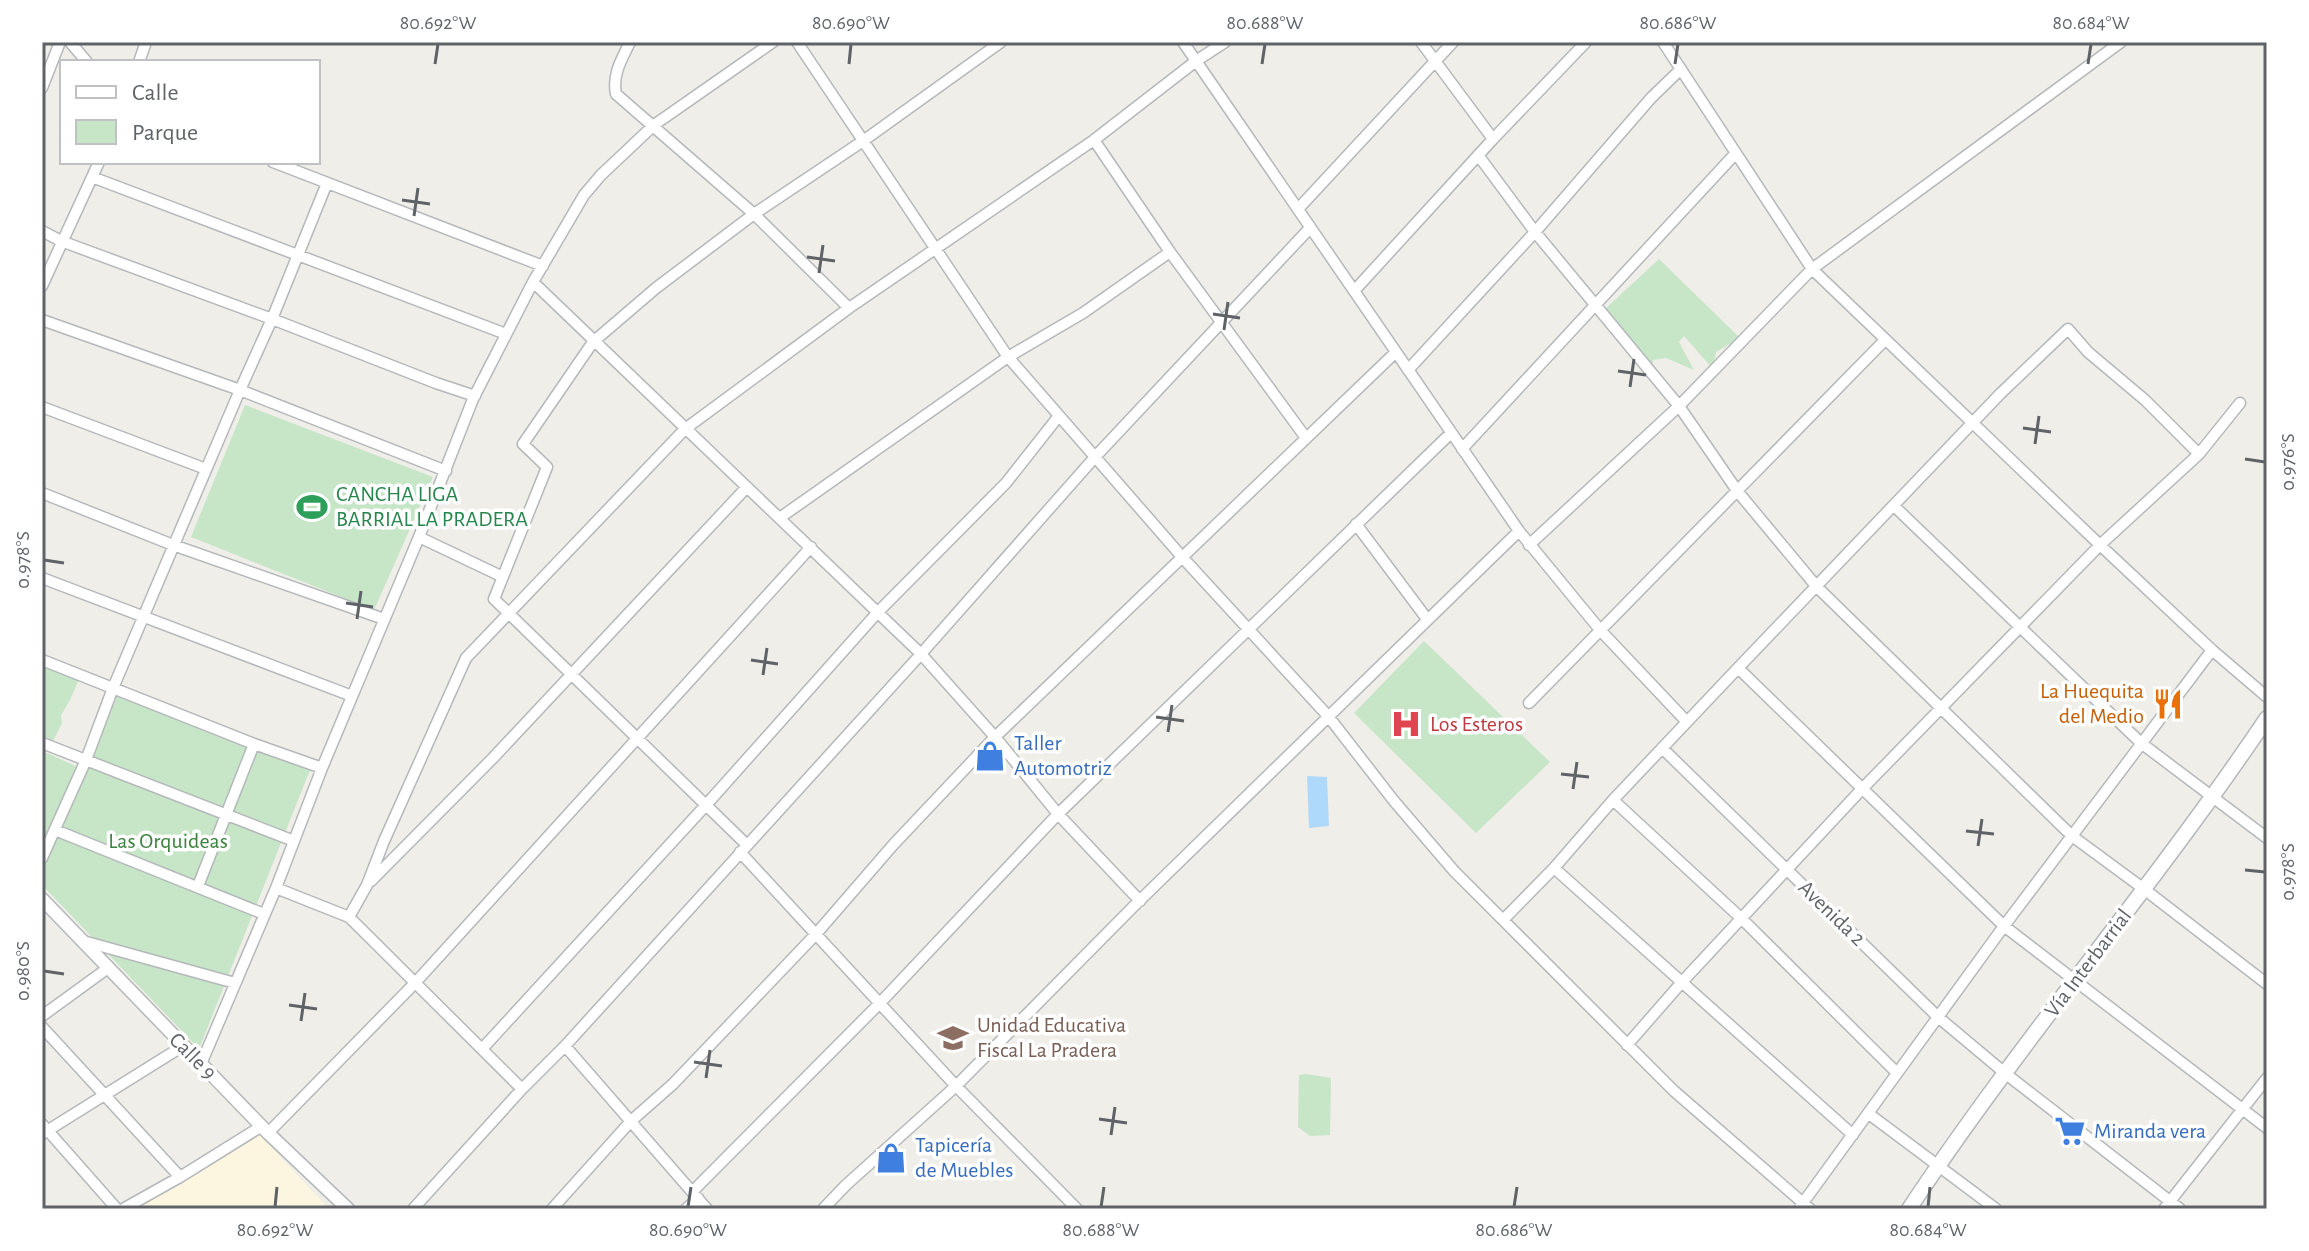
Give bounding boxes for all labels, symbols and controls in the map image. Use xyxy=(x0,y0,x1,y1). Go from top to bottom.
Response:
text: 80.692°W xyxy=(400,13,476,33)
text: 80.690°W xyxy=(812,13,890,33)
text: 80.688°W xyxy=(1227,13,1304,33)
text: 80.686°W xyxy=(1640,13,1717,33)
text: 80.684°W xyxy=(2052,13,2130,33)
legend xyxy=(60,60,320,164)
text: Calle xyxy=(132,81,179,105)
text: Parque xyxy=(132,121,198,145)
text: 0.976°S xyxy=(2278,433,2298,491)
place label: CANCHA LIGA BARRIAL LA PRADERA xyxy=(336,483,528,530)
sports icon: CANCHA LIGA BARRIAL LA PRADERA xyxy=(295,490,329,524)
text: 0.978°S xyxy=(13,531,33,589)
place label: La Huequita del Medio xyxy=(2040,680,2144,727)
restaurant icon: La Huequita del Medio xyxy=(2151,687,2185,721)
hospital icon: Los Esteros xyxy=(1389,707,1423,741)
place label: Los Esteros xyxy=(1430,713,1523,735)
place label: Taller Automotriz xyxy=(1014,732,1112,779)
shop icon: Taller Automotriz xyxy=(973,739,1007,773)
park label: Las Orquideas xyxy=(108,830,228,852)
text: 0.978°S xyxy=(2278,843,2298,901)
street label: Avenida 2 xyxy=(1794,876,1870,950)
street label: Vía Interbarrial xyxy=(2040,905,2136,1021)
text: 0.980°S xyxy=(13,941,33,1001)
place label: Unidad Educativa Fiscal La Pradera xyxy=(977,1014,1126,1061)
school or university icon: Unidad Educativa Fiscal La Pradera xyxy=(936,1021,970,1055)
street label: Calle 9 xyxy=(165,1028,221,1084)
supermarket icon: Miranda vera xyxy=(2053,1114,2087,1148)
place label: Miranda vera xyxy=(2094,1120,2206,1142)
place label: Tapicería de Muebles xyxy=(915,1134,1013,1181)
shop icon: Tapicería de Muebles xyxy=(874,1141,908,1175)
text: 80.692°W xyxy=(237,1220,313,1240)
text: 80.690°W xyxy=(649,1220,727,1240)
text: 80.688°W xyxy=(1063,1220,1140,1240)
text: 80.686°W xyxy=(1476,1220,1553,1240)
text: 80.684°W xyxy=(1889,1220,1967,1240)

